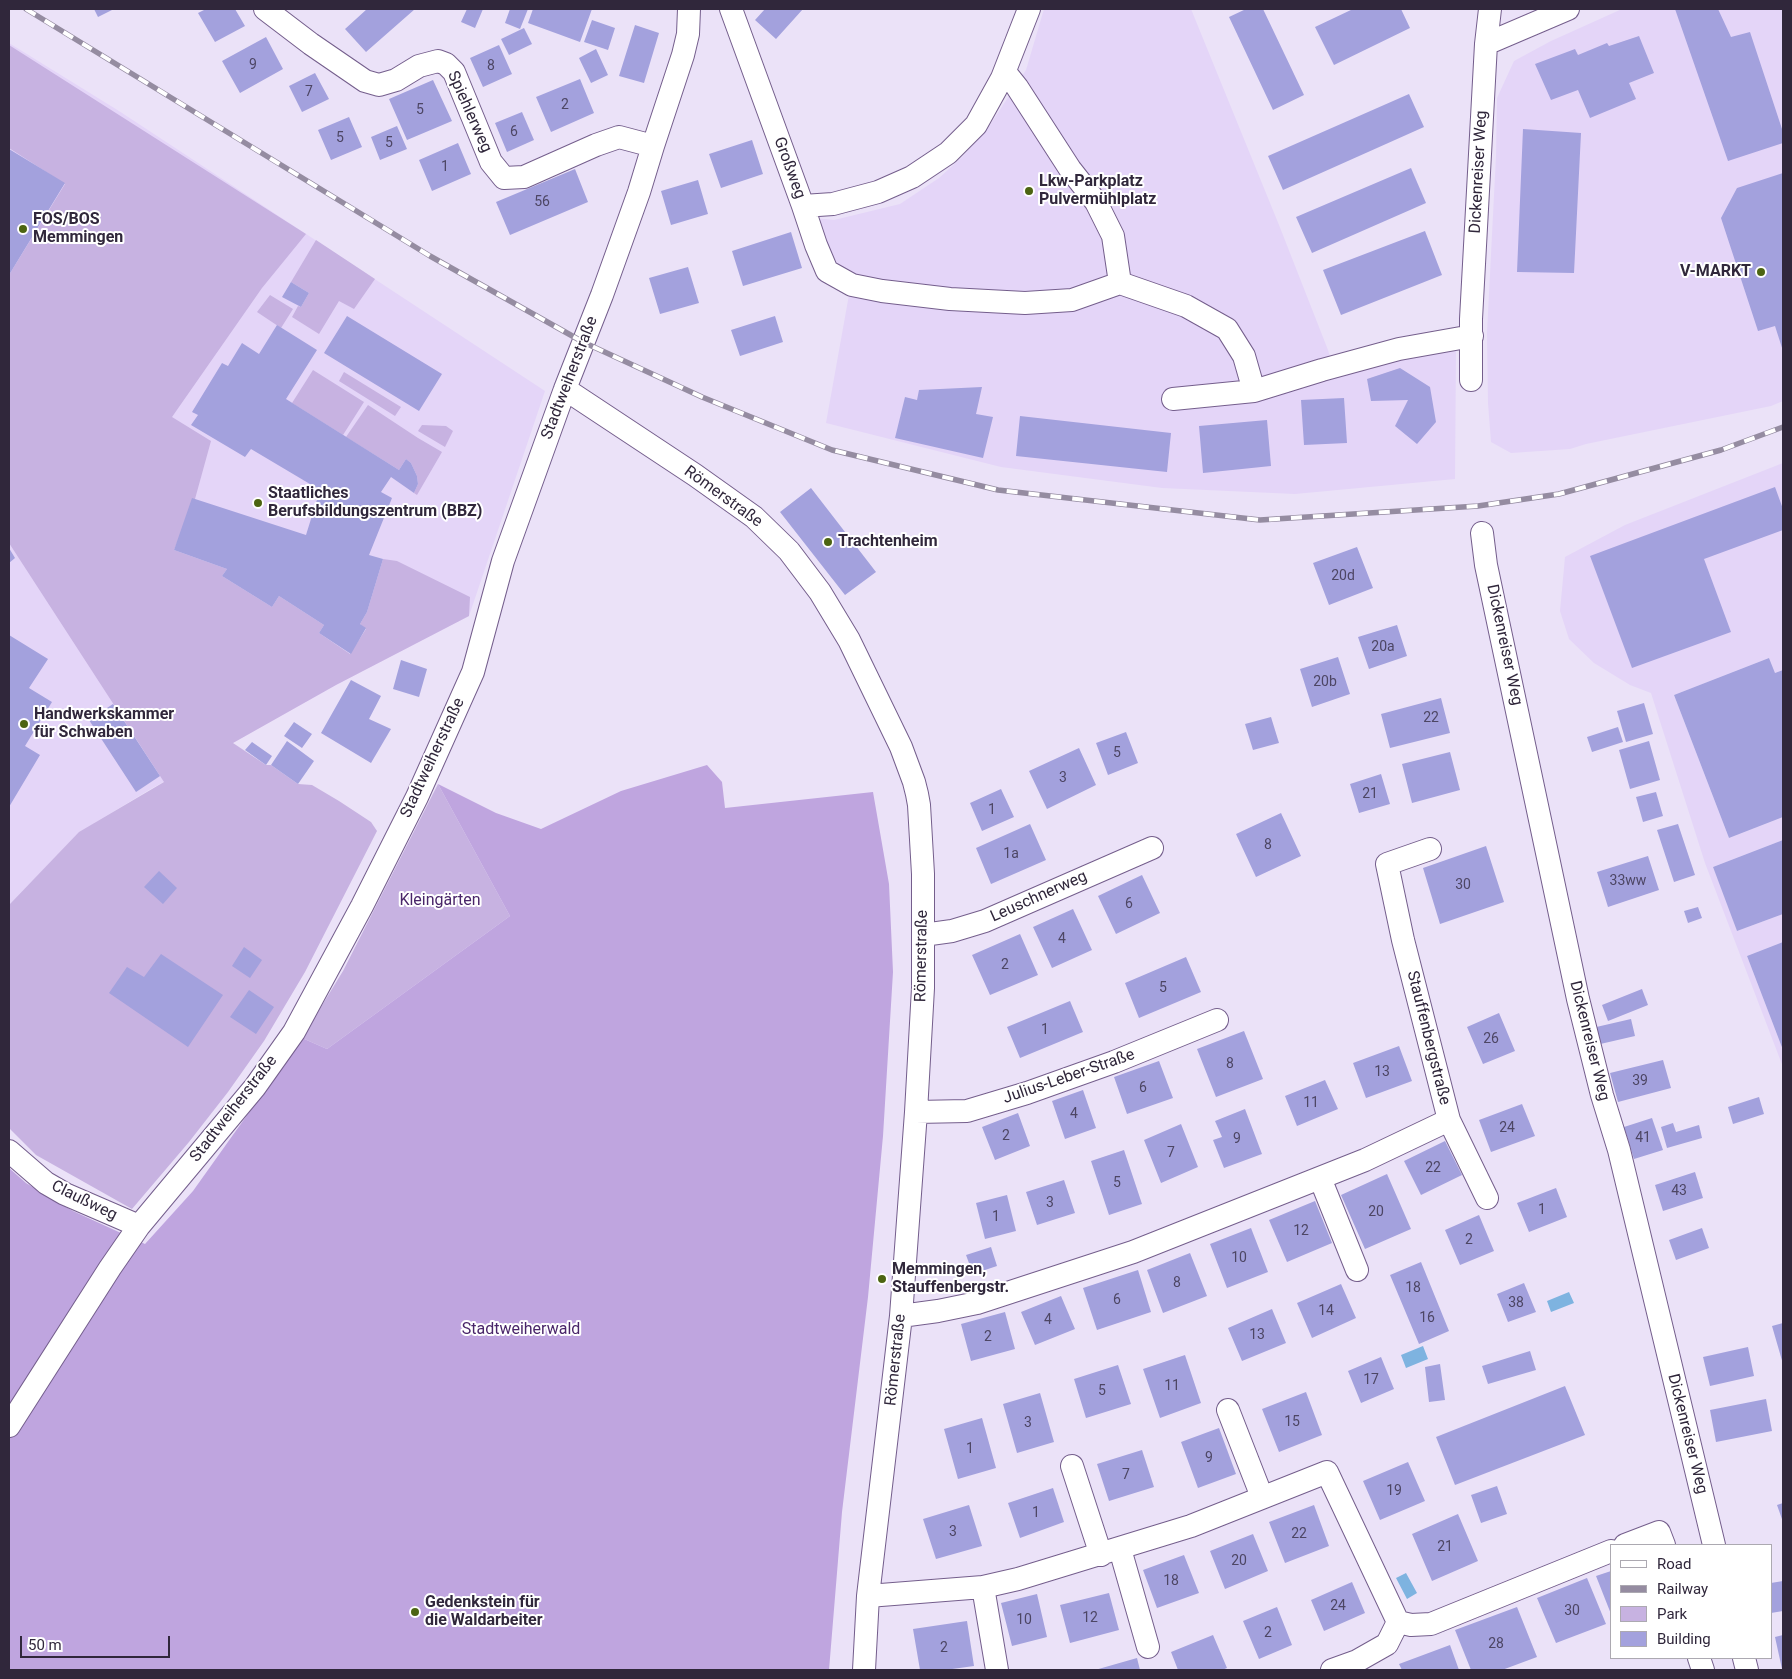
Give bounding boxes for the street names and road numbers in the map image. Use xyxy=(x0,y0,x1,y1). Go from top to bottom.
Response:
street label: Spiehlerweg xyxy=(443,68,495,156)
street label: Dickenreiser Weg xyxy=(1466,110,1492,234)
street label: Großweg xyxy=(769,135,809,201)
street label: Stadtweiherstraße xyxy=(538,314,602,442)
street label: Römerstraße xyxy=(680,462,766,532)
street label: Dickenreiser Weg xyxy=(1482,583,1526,707)
street label: Stadtweiherstraße xyxy=(397,695,469,821)
street label: Leuschnerweg xyxy=(988,867,1090,927)
street label: Römerstraße xyxy=(912,910,932,1002)
street label: Stauffenbergstraße xyxy=(1402,969,1454,1107)
street label: Dickenreiser Weg xyxy=(1565,979,1613,1103)
street label: Julius-Leber-Straße xyxy=(1001,1045,1137,1109)
street label: Stadtweiherstraße xyxy=(186,1052,282,1166)
street label: Claußweg xyxy=(48,1177,120,1225)
street label: Römerstraße xyxy=(882,1313,910,1407)
street label: Dickenreiser Weg xyxy=(1663,1372,1711,1496)

